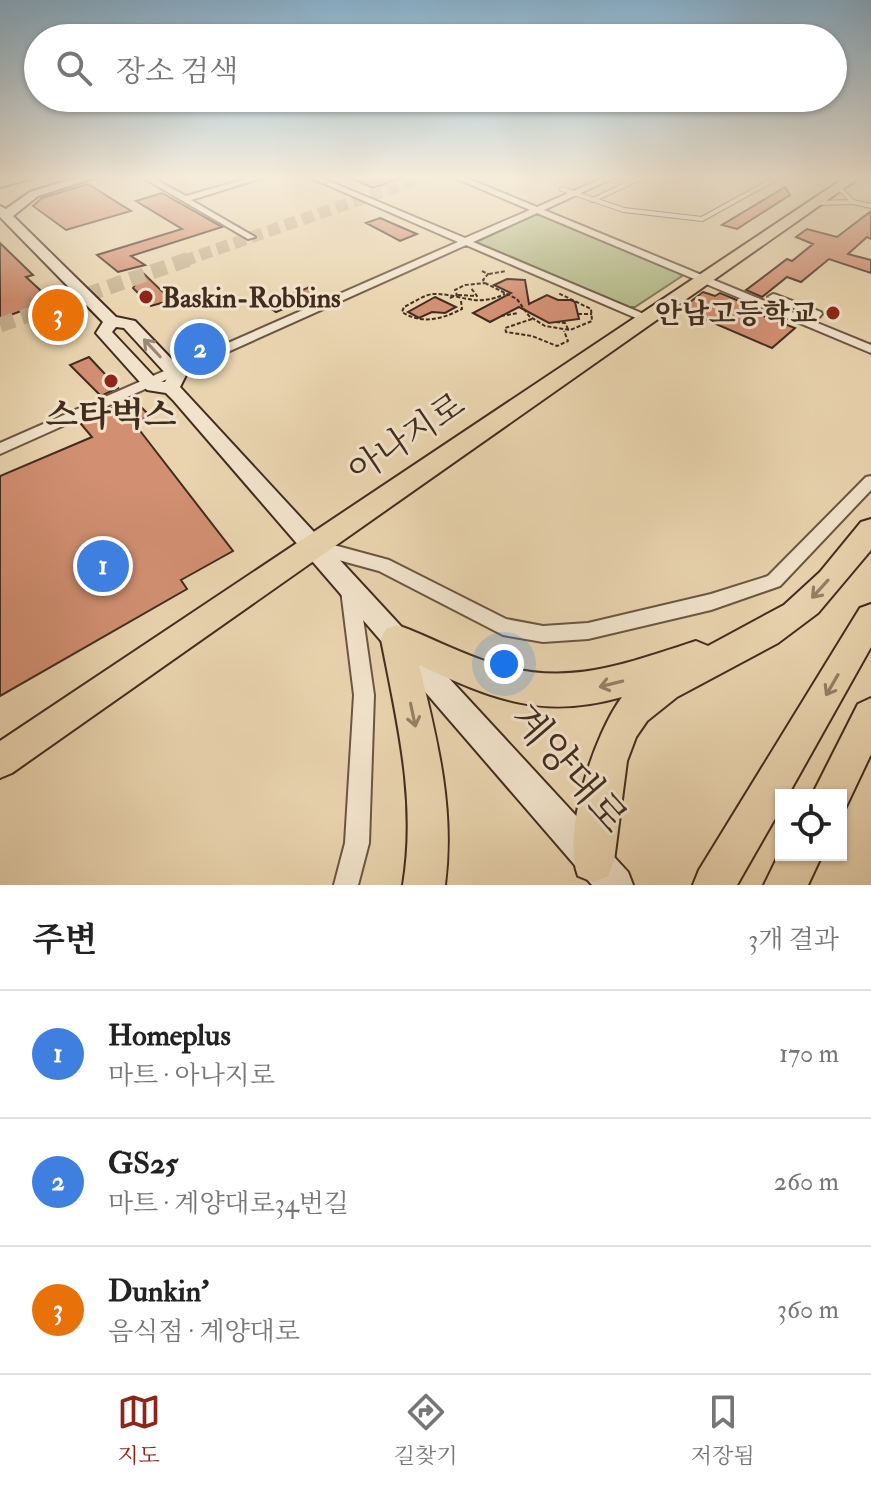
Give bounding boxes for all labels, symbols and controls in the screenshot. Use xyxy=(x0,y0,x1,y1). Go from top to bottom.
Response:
search box xyxy=(24,24,847,112)
icon: search xyxy=(52,46,96,90)
text: 장소 검색 xyxy=(116,53,238,90)
place label: Baskin-Robbins xyxy=(162,281,341,316)
pin: 3 xyxy=(32,285,84,345)
marker: Baskin-Robbins xyxy=(137,288,155,306)
place label: 안남고등학교 xyxy=(655,297,817,332)
marker: 안남고등학교 xyxy=(824,304,842,322)
pin: 2 xyxy=(174,319,226,379)
one-way arrow xyxy=(142,338,161,358)
marker: 스타벅스 xyxy=(102,372,120,390)
street label: 아나지로 xyxy=(340,384,473,493)
place label: 스타벅스 xyxy=(45,394,177,437)
pin: 1 xyxy=(77,536,129,596)
one-way arrow xyxy=(811,578,829,598)
your location xyxy=(484,644,524,684)
one-way arrow xyxy=(823,673,839,696)
one-way arrow xyxy=(599,677,625,692)
street label: 계양대로 xyxy=(499,694,639,844)
one-way arrow xyxy=(406,702,421,727)
map controls xyxy=(775,789,847,861)
button: locate xyxy=(775,789,847,861)
text: 주변 xyxy=(32,919,98,962)
text: 3개 결과 xyxy=(748,924,839,956)
text: Homeplus xyxy=(108,1017,231,1054)
text: 1 xyxy=(53,1038,63,1070)
text: 170 m xyxy=(779,1038,839,1070)
text: 마트 · 아나지로 xyxy=(108,1060,275,1092)
text: GS25 xyxy=(108,1145,178,1182)
text: 2 xyxy=(51,1166,65,1198)
text: 260 m xyxy=(774,1166,839,1198)
text: 마트 · 계양대로34번길 xyxy=(108,1188,349,1220)
text: Dunkin' xyxy=(108,1273,209,1310)
text: 3 xyxy=(53,1294,63,1326)
text: 360 m xyxy=(777,1294,839,1326)
text: 음식점 · 계양대로 xyxy=(108,1316,300,1348)
tab: 지도 xyxy=(117,1390,161,1470)
tab: 길찾기 xyxy=(394,1390,458,1470)
tab: 저장됨 xyxy=(691,1390,754,1470)

